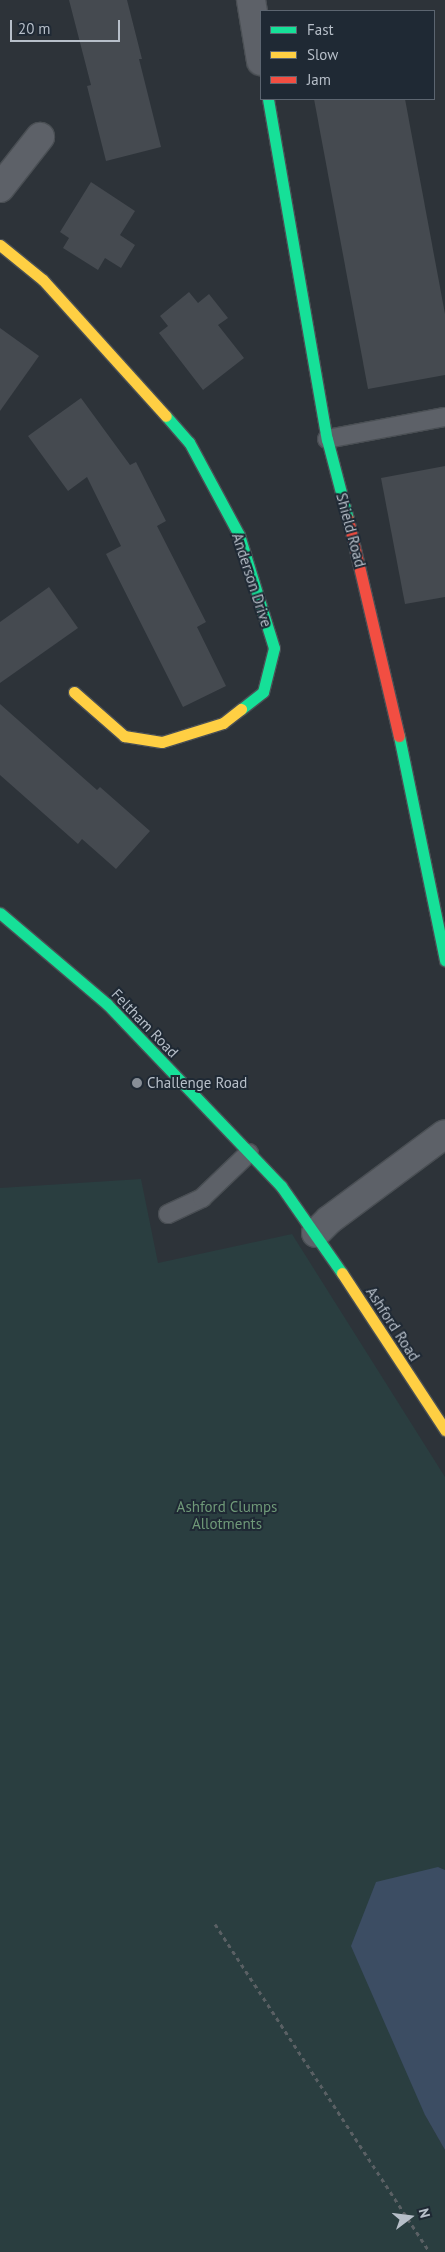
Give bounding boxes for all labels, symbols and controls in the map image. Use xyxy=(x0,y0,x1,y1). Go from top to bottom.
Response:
scale bar xyxy=(12,10,122,42)
legend xyxy=(260,10,435,100)
text: 20 m xyxy=(18,19,51,38)
text: Fast xyxy=(307,20,334,39)
text: Slow xyxy=(307,45,338,64)
text: Jam xyxy=(307,70,331,89)
street label: Shield Road xyxy=(332,491,370,569)
street label: Anderson Drive xyxy=(228,531,276,629)
street label: Feltham Road xyxy=(108,985,182,1061)
place label: Challenge Road xyxy=(147,1074,247,1092)
marker: Challenge Road xyxy=(131,1077,143,1089)
street label: Ashford Road xyxy=(362,1284,424,1364)
park label: Ashford Clumps Allotments xyxy=(177,1497,277,1532)
north arrow xyxy=(385,2192,435,2242)
text: N xyxy=(415,2206,434,2220)

